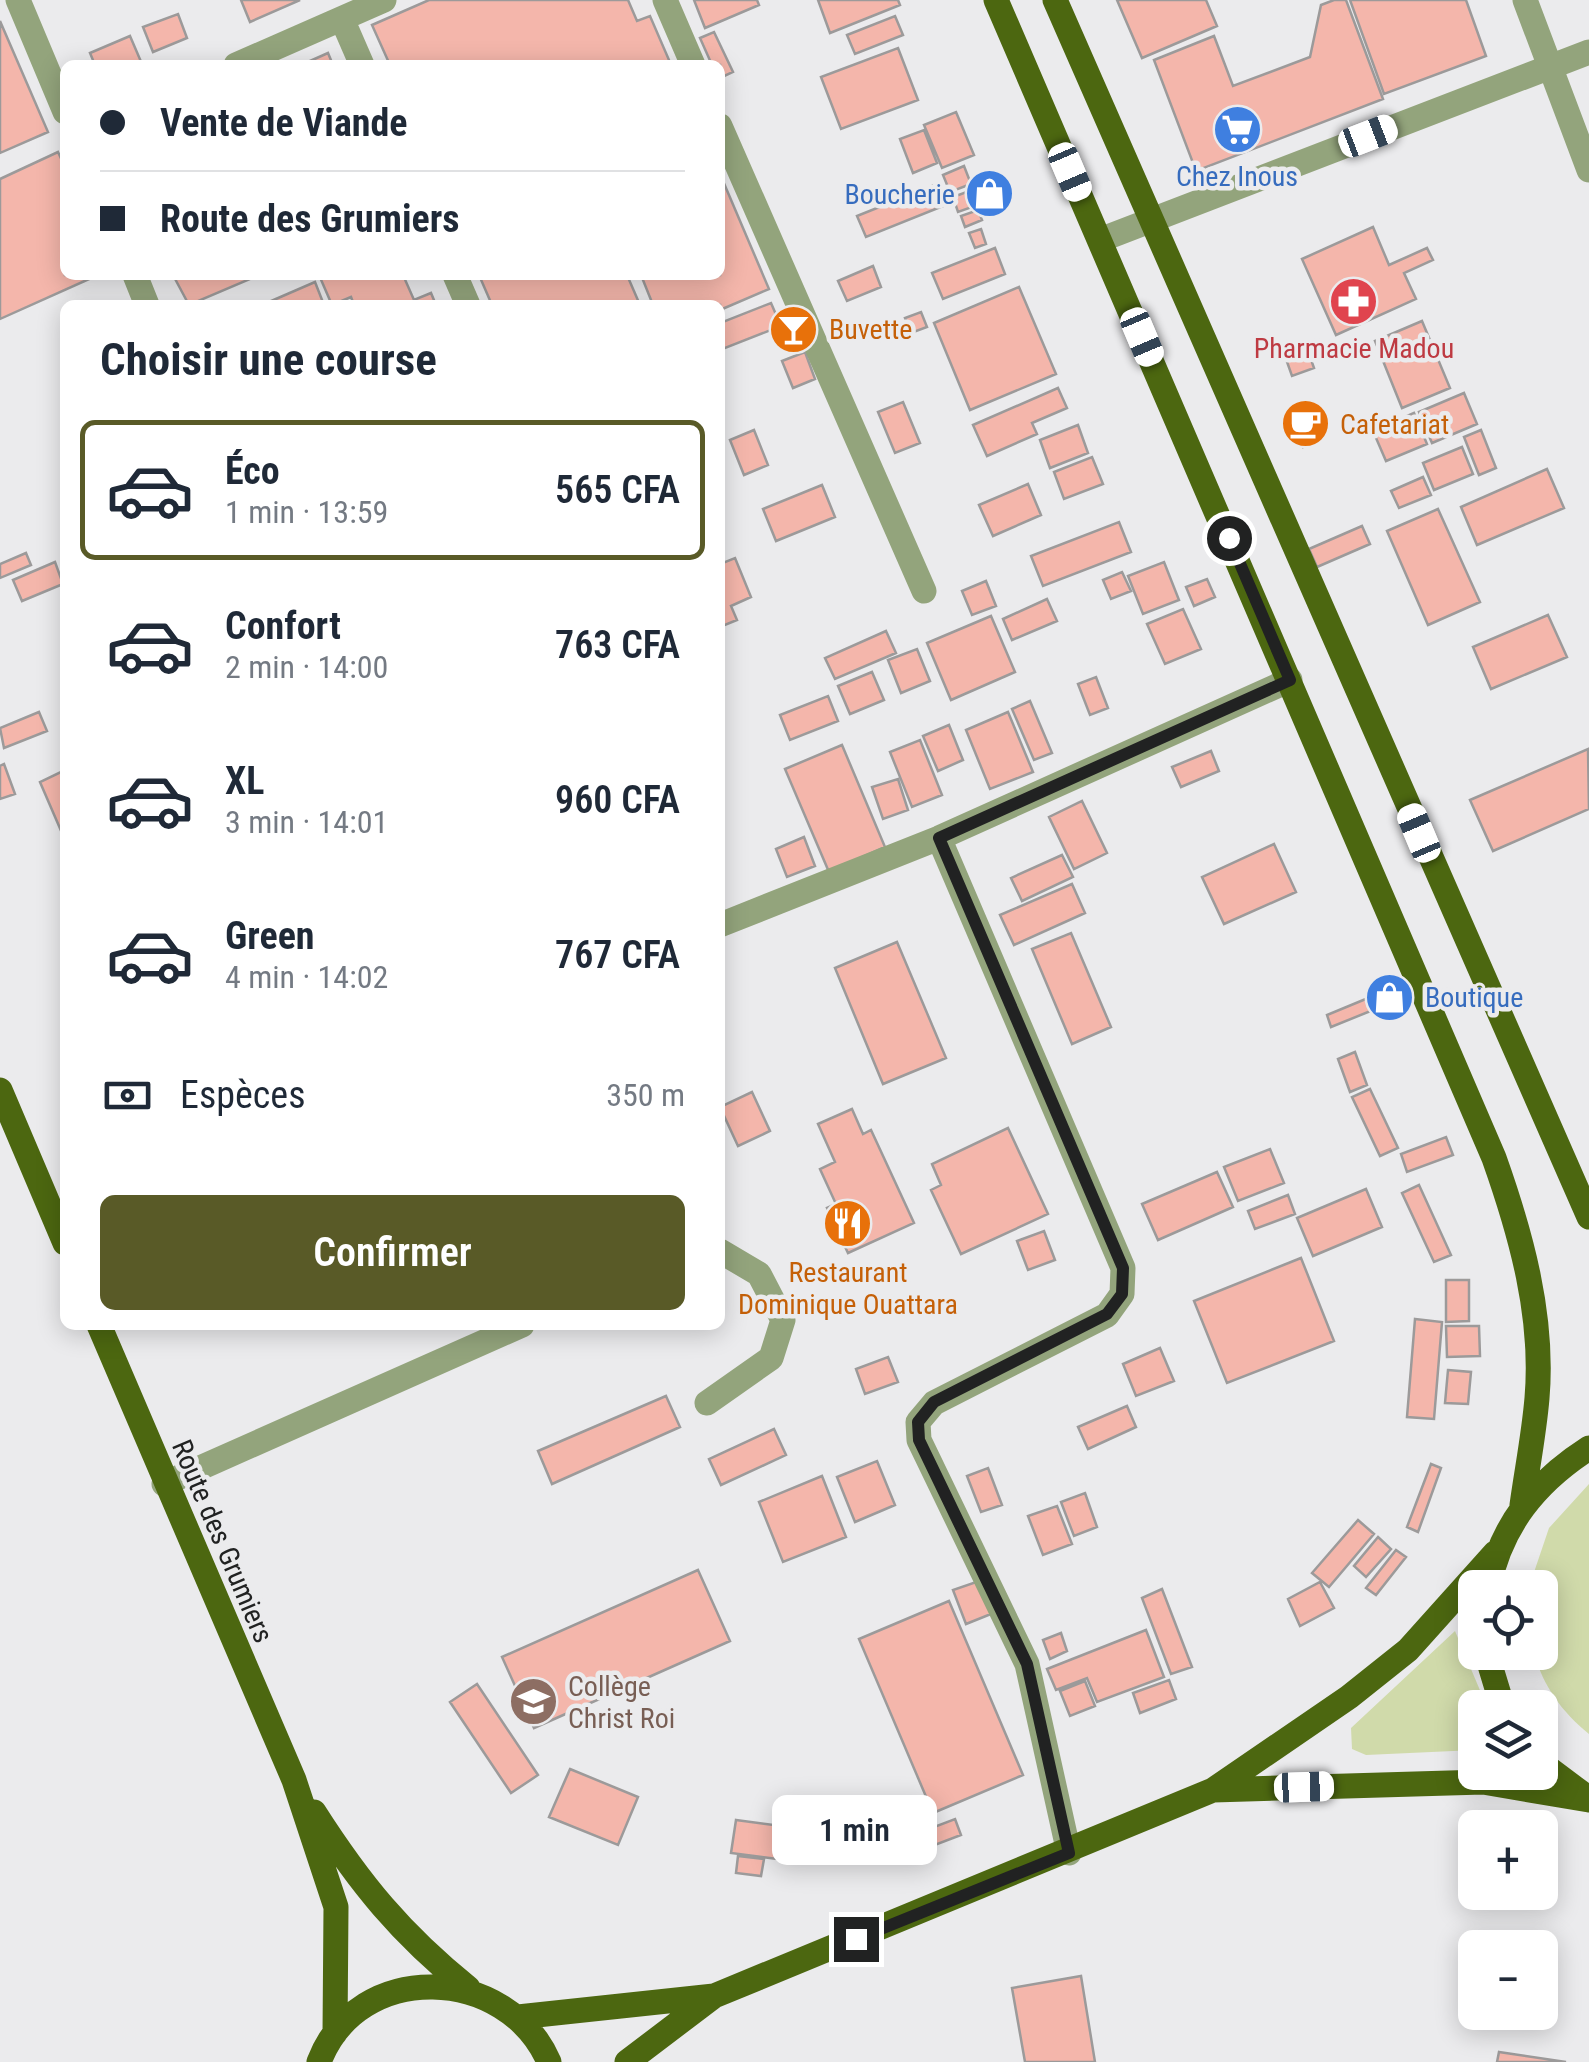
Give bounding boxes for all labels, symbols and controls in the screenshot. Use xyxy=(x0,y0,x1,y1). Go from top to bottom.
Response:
text: Vente de Viande xyxy=(160,101,408,145)
supermarket icon: Chez Inous xyxy=(1211,103,1263,155)
car xyxy=(1335,111,1401,161)
car xyxy=(1044,139,1096,205)
place label: Chez Inous xyxy=(1176,160,1298,193)
shop icon: Boucherie xyxy=(964,168,1016,220)
place label: Boucherie xyxy=(844,178,955,211)
text: Route des Grumiers xyxy=(160,197,460,241)
pharmacy icon: Pharmacie Madou xyxy=(1328,275,1380,327)
bar icon: Buvette xyxy=(768,303,820,355)
car xyxy=(1116,304,1168,370)
place label: Buvette xyxy=(829,313,912,346)
place label: Pharmacie Madou xyxy=(1254,332,1454,365)
text: Choisir une course xyxy=(100,333,437,386)
cafe icon: Cafetariat xyxy=(1279,398,1331,450)
place label: Cafetariat xyxy=(1340,408,1449,441)
icon: car xyxy=(105,445,195,535)
text: Éco xyxy=(225,449,280,493)
text: 565 CFA xyxy=(555,468,680,512)
text: 1 min · 13:59 xyxy=(225,493,388,531)
route start xyxy=(1207,516,1252,561)
icon: car xyxy=(105,600,195,690)
text: Confort xyxy=(225,604,341,648)
text: 763 CFA xyxy=(555,623,680,667)
text: 2 min · 14:00 xyxy=(225,648,388,686)
icon: car xyxy=(105,755,195,845)
text: XL xyxy=(225,759,264,803)
text: 960 CFA xyxy=(555,778,680,822)
car xyxy=(1393,800,1445,866)
text: 3 min · 14:01 xyxy=(225,803,388,841)
icon: car xyxy=(105,910,195,1000)
text: Green xyxy=(225,914,315,958)
text: 767 CFA xyxy=(555,933,680,977)
text: 4 min · 14:02 xyxy=(225,958,388,996)
shop icon: Boutique xyxy=(1364,971,1416,1023)
place label: Boutique xyxy=(1425,981,1523,1014)
icon: cash xyxy=(100,1068,155,1123)
text: Espèces xyxy=(180,1073,305,1117)
text: 350 m xyxy=(606,1076,685,1114)
button: Confirmer xyxy=(100,1195,685,1310)
restaurant icon: Restaurant Dominique Ouattara xyxy=(822,1198,874,1250)
place label: Restaurant Dominique Ouattara xyxy=(738,1256,958,1321)
street label: Route des Grumiers xyxy=(165,1435,280,1648)
map controls xyxy=(1458,1570,1558,2030)
button: locate xyxy=(1458,1570,1558,1670)
place label: Collège Christ Roi xyxy=(568,1670,675,1735)
school or university icon: Collège Christ Roi xyxy=(507,1676,559,1728)
button: layers xyxy=(1458,1690,1558,1790)
car xyxy=(1273,1771,1335,1803)
callout: 1 min xyxy=(774,1794,938,1864)
button: + xyxy=(1458,1810,1558,1910)
text: 1 min xyxy=(819,1811,890,1849)
route end xyxy=(834,1917,879,1962)
button: − xyxy=(1458,1930,1558,2030)

